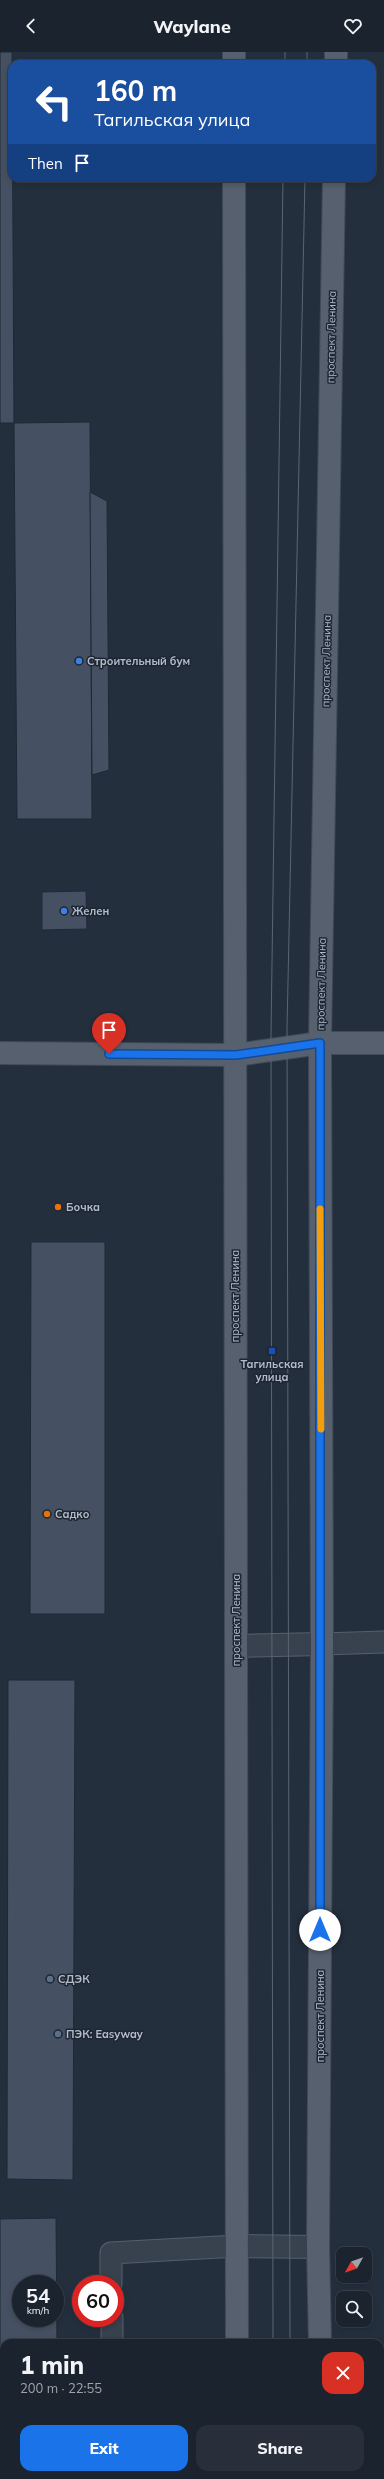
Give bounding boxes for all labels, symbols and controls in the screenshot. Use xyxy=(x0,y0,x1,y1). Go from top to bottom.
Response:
icon: back xyxy=(20,15,42,37)
text: Waylane xyxy=(153,15,231,38)
icon: heart xyxy=(342,15,364,37)
text: 160 m xyxy=(94,73,177,108)
icon: left xyxy=(28,76,80,128)
text: Тагильская улица xyxy=(94,108,250,131)
icon: arrive xyxy=(71,152,93,174)
text: Then xyxy=(28,154,63,173)
street label: проспект Ленина xyxy=(323,291,339,383)
street label: проспект Ленина xyxy=(318,615,334,707)
place label: Строительный бум xyxy=(87,654,190,668)
marker: Строительный бум xyxy=(74,656,84,666)
place label: Желен xyxy=(72,904,109,918)
marker: Желен xyxy=(59,906,69,916)
street label: проспект Ленина xyxy=(313,938,329,1030)
pin xyxy=(92,1013,126,1054)
icon: arrive xyxy=(98,1019,120,1041)
place label: Бочка xyxy=(66,1200,100,1214)
marker: Бочка xyxy=(53,1202,63,1212)
street label: проспект Ленина xyxy=(228,1250,242,1342)
marker: Тагильская улица xyxy=(267,1346,277,1356)
place label: Тагильская улица xyxy=(241,1357,303,1384)
place label: Садко xyxy=(55,1507,90,1521)
marker: Садко xyxy=(42,1509,52,1519)
street label: проспект Ленина xyxy=(229,1574,243,1666)
position arrow xyxy=(299,1909,341,1951)
street label: проспект Ленина xyxy=(313,1970,327,2062)
place label: СДЭК xyxy=(58,1972,90,1986)
marker: СДЭК xyxy=(45,1974,55,1984)
place label: ПЭК: Easyway xyxy=(66,2027,143,2041)
marker: ПЭК: Easyway xyxy=(53,2029,63,2039)
north arrow xyxy=(336,2247,372,2283)
map controls xyxy=(336,2247,372,2327)
speed limit sign: 60 xyxy=(72,2275,124,2327)
text: 54 xyxy=(26,2283,50,2308)
button: search xyxy=(336,2291,372,2327)
text: km/h xyxy=(27,2304,49,2317)
text: 1 min xyxy=(20,2350,84,2380)
button: close xyxy=(322,2352,364,2394)
text: 200 m · 22:55 xyxy=(20,2380,102,2396)
button: Exit xyxy=(20,2425,188,2471)
button: Share xyxy=(196,2425,364,2471)

